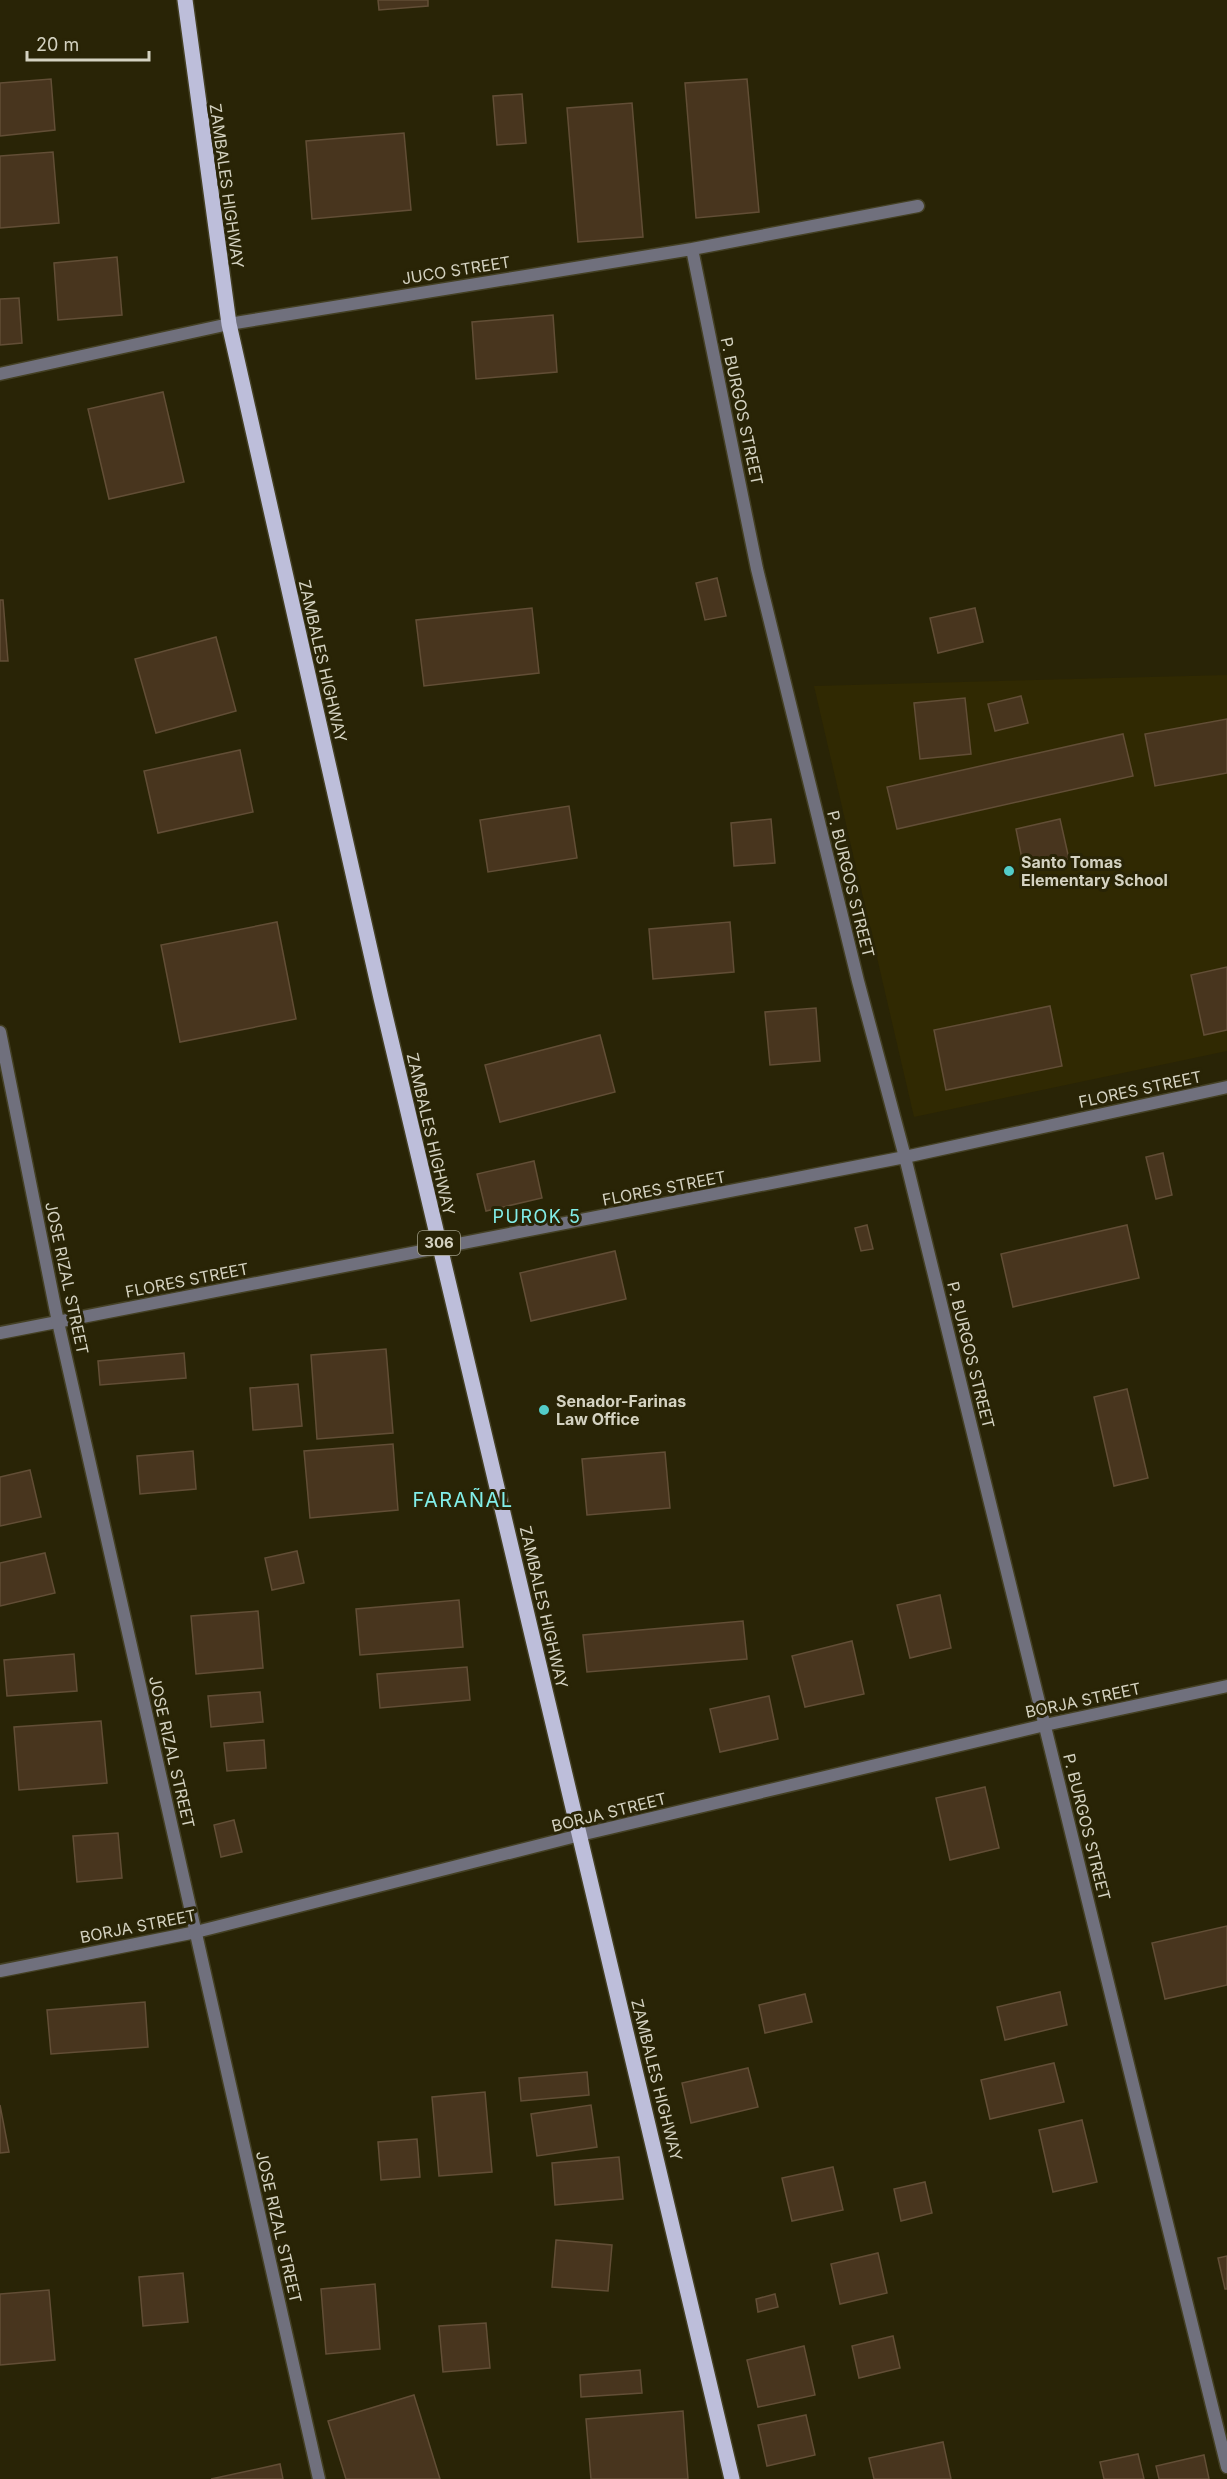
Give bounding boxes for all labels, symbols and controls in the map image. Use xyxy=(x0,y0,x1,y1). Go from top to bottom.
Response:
scale bar xyxy=(27,24,148,62)
text: 20 m xyxy=(36,34,79,55)
street label: ZAMBALES HIGHWAY xyxy=(206,102,248,270)
street label: JUCO STREET xyxy=(400,252,512,288)
street label: P. BURGOS STREET xyxy=(717,335,767,487)
street label: ZAMBALES HIGHWAY xyxy=(295,578,351,744)
street label: P. BURGOS STREET xyxy=(823,808,879,960)
place label: Santo Tomas Elementary School xyxy=(1021,852,1168,890)
marker: Santo Tomas Elementary School xyxy=(1002,864,1016,878)
street label: ZAMBALES HIGHWAY xyxy=(403,1051,459,1217)
street label: FLORES STREET xyxy=(1077,1066,1203,1112)
street label: FLORES STREET xyxy=(601,1166,727,1210)
street label: JOSE RIZAL STREET xyxy=(41,1200,93,1356)
district label: PUROK 5 xyxy=(493,1206,581,1227)
road number: 306 xyxy=(418,1231,460,1255)
street label: FLORES STREET xyxy=(124,1258,250,1302)
street label: P. BURGOS STREET xyxy=(943,1279,999,1431)
place label: Senador-Farinas Law Office xyxy=(556,1391,686,1429)
marker: Senador-Farinas Law Office xyxy=(537,1403,551,1417)
district label: FARAÑAL xyxy=(412,1487,514,1512)
street label: ZAMBALES HIGHWAY xyxy=(516,1524,572,1690)
street label: JOSE RIZAL STREET xyxy=(145,1674,199,1830)
street label: BORJA STREET xyxy=(1023,1678,1143,1722)
street label: P. BURGOS STREET xyxy=(1059,1751,1115,1903)
street label: BORJA STREET xyxy=(549,1788,669,1836)
street label: BORJA STREET xyxy=(78,1905,198,1947)
street label: ZAMBALES HIGHWAY xyxy=(627,1997,687,2163)
street label: JOSE RIZAL STREET xyxy=(252,2149,306,2305)

